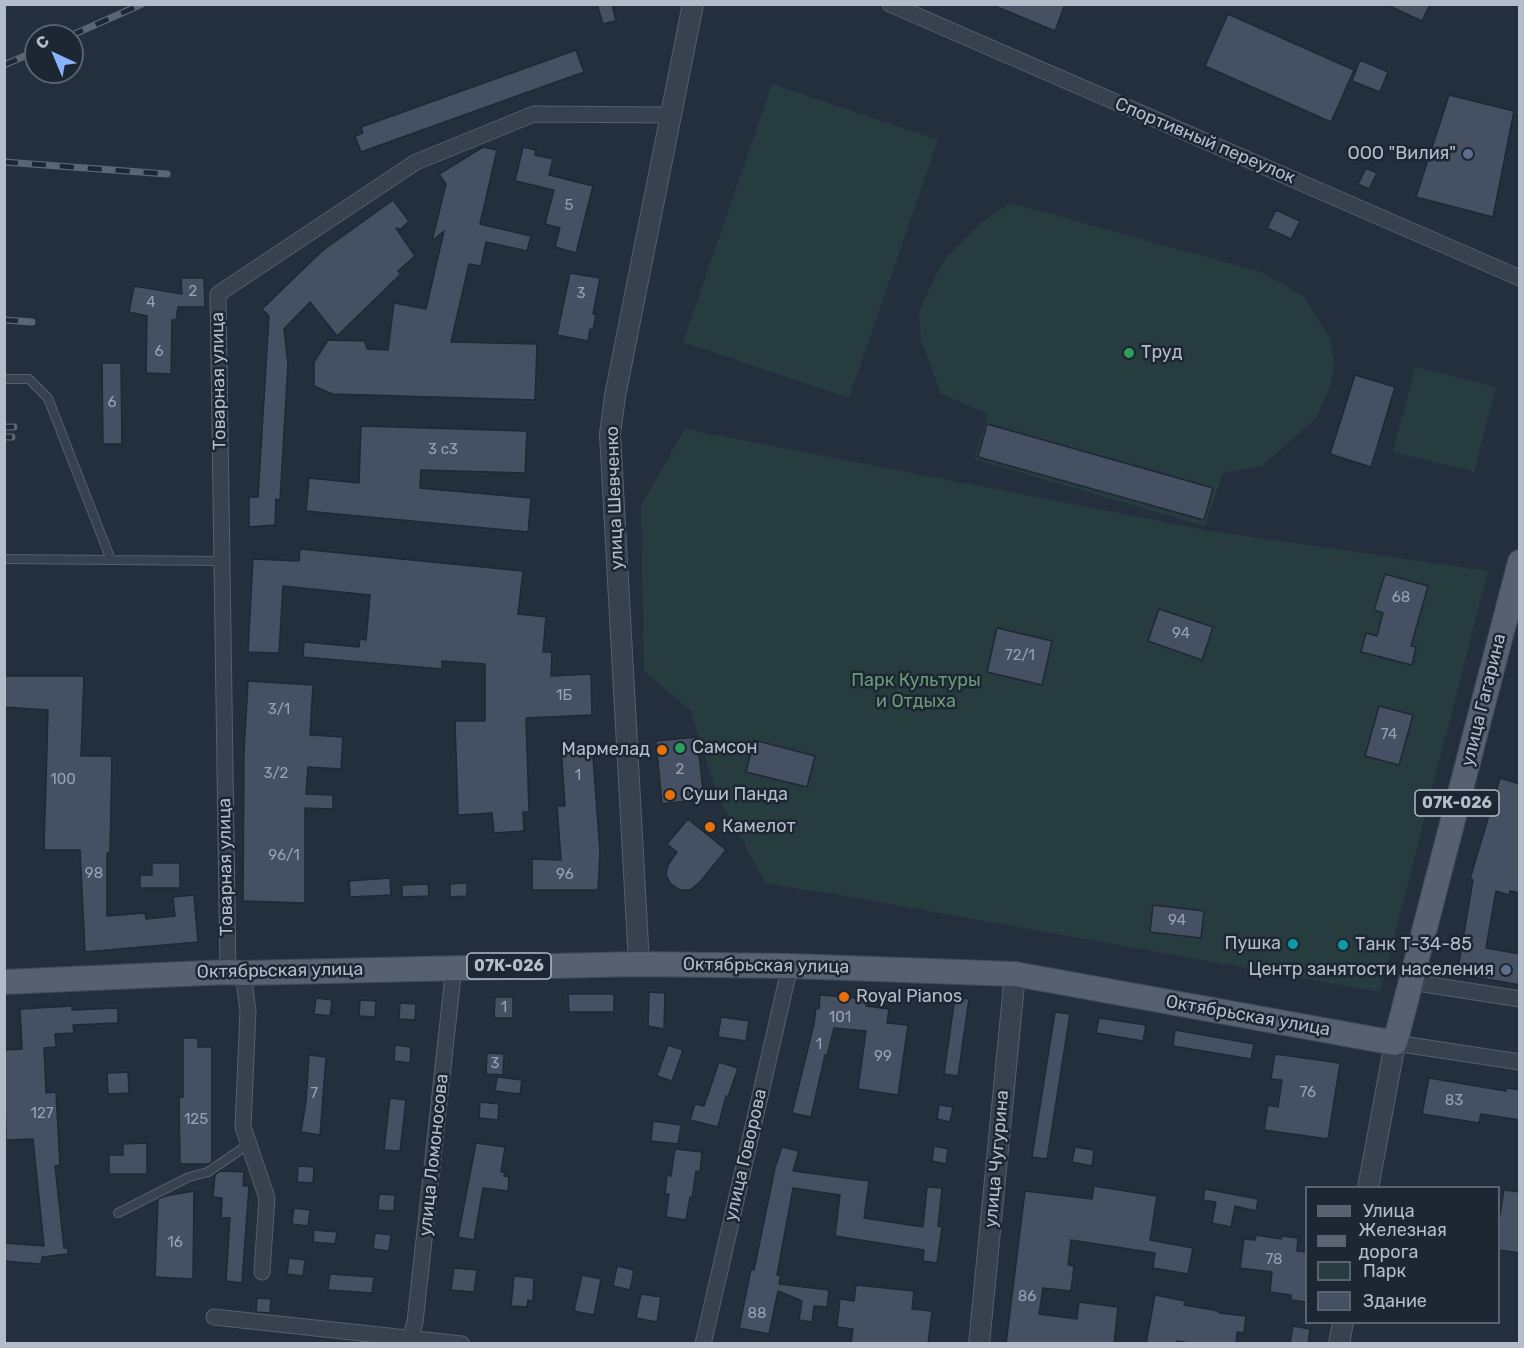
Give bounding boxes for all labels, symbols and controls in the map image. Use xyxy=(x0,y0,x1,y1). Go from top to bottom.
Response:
north arrow xyxy=(24,24,84,84)
text: С xyxy=(32,31,53,53)
street label: Спортивный переулок xyxy=(1112,93,1298,189)
place label: ООО "Вилия" xyxy=(1348,143,1456,165)
marker: ООО "Вилия" xyxy=(1461,147,1475,161)
house number: 5 xyxy=(565,197,573,215)
house number: 2 xyxy=(189,283,197,301)
house number: 3 xyxy=(576,285,586,303)
house number: 4 xyxy=(146,294,156,312)
street label: Товарная улица xyxy=(207,312,231,450)
place label: Труд xyxy=(1141,342,1182,364)
house number: 6 xyxy=(154,343,164,361)
marker: Труд xyxy=(1122,346,1136,360)
house number: 6 xyxy=(107,394,117,412)
street label: улица Шевченко xyxy=(602,426,628,570)
house number: 3 с3 xyxy=(428,441,458,459)
house number: 68 xyxy=(1392,589,1410,607)
house number: 94 xyxy=(1172,625,1190,643)
street label: улица Гагарина xyxy=(1457,632,1511,768)
house number: 72/1 xyxy=(1005,647,1035,665)
park label: Парк Культуры и Отдыха xyxy=(851,670,981,712)
house number: 1Б xyxy=(556,687,572,705)
house number: 3/1 xyxy=(268,701,290,719)
house number: 74 xyxy=(1381,726,1397,744)
place label: Самсон xyxy=(692,737,757,759)
place label: Мармелад xyxy=(562,739,650,761)
marker: Самсон xyxy=(673,741,687,755)
marker: Мармелад xyxy=(655,743,669,757)
house number: 2 xyxy=(676,761,684,779)
house number: 3/2 xyxy=(264,765,288,783)
house number: 1 xyxy=(575,767,581,785)
house number: 100 xyxy=(50,771,76,789)
place label: Суши Панда xyxy=(682,784,788,806)
marker: Суши Панда xyxy=(663,788,677,802)
road number: 07К-026 xyxy=(1415,790,1499,816)
street label: Товарная улица xyxy=(214,798,238,936)
place label: Камелот xyxy=(722,816,796,838)
marker: Камелот xyxy=(703,820,717,834)
house number: 96/1 xyxy=(268,847,300,865)
house number: 98 xyxy=(85,865,103,883)
house number: 96 xyxy=(556,866,574,884)
house number: 94 xyxy=(1168,912,1186,930)
place label: Пушка xyxy=(1225,933,1281,955)
place label: Танк Т-34-85 xyxy=(1355,934,1472,956)
marker: Пушка xyxy=(1286,937,1300,951)
marker: Танк Т-34-85 xyxy=(1336,938,1350,952)
road number: 07К-026 xyxy=(467,953,551,979)
street label: Октябрьская улица xyxy=(683,954,849,978)
street label: Октябрьская улица xyxy=(197,959,363,983)
place label: Центр занятости населения xyxy=(1248,959,1494,981)
marker: Центр занятости населения xyxy=(1499,963,1513,977)
place label: Royal Pianos xyxy=(856,986,962,1008)
marker: Royal Pianos xyxy=(837,990,851,1004)
street label: Октябрьская улица xyxy=(1164,991,1332,1041)
house number: 1 xyxy=(501,999,507,1017)
house number: 101 xyxy=(829,1009,851,1027)
house number: 1 xyxy=(816,1036,822,1054)
house number: 99 xyxy=(874,1048,892,1066)
house number: 3 xyxy=(490,1055,500,1073)
street label: улица Ломоносова xyxy=(415,1073,453,1237)
house number: 76 xyxy=(1300,1084,1316,1102)
house number: 7 xyxy=(310,1085,318,1103)
street label: улица Говорова xyxy=(720,1087,772,1223)
street label: улица Чугурина xyxy=(980,1089,1014,1229)
house number: 83 xyxy=(1445,1092,1463,1110)
house number: 127 xyxy=(31,1105,53,1123)
house number: 125 xyxy=(184,1111,208,1129)
legend xyxy=(1305,1186,1500,1324)
text: Улица xyxy=(1363,1200,1415,1222)
text: Железная дорога xyxy=(1358,1219,1447,1263)
house number: 16 xyxy=(167,1234,183,1252)
house number: 78 xyxy=(1265,1251,1283,1269)
text: Парк xyxy=(1363,1260,1406,1282)
house number: 86 xyxy=(1018,1288,1036,1306)
text: Здание xyxy=(1363,1290,1427,1312)
house number: 88 xyxy=(747,1305,767,1323)

